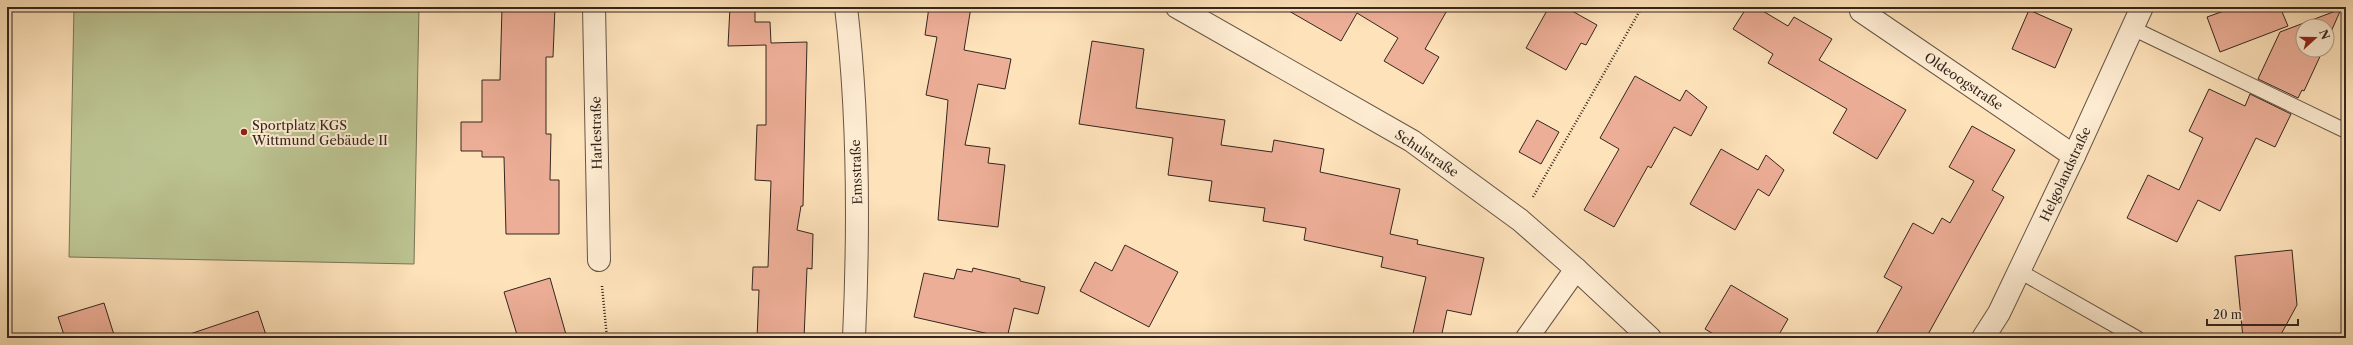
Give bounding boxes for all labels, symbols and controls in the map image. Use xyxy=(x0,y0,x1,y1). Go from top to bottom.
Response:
north arrow xyxy=(2295,18,2335,58)
text: N xyxy=(2316,27,2333,42)
street label: Oldeoogstraße xyxy=(1922,49,2006,113)
street label: Harlestraße xyxy=(587,96,605,170)
place label: Sportplatz KGS Wittmund Gebäude II xyxy=(251,117,388,148)
street label: Helgolandstraße xyxy=(2036,124,2094,224)
street label: Schulstraße xyxy=(1392,126,1462,180)
marker: Sportplatz KGS Wittmund Gebäude II xyxy=(239,127,249,137)
street label: Emsstraße xyxy=(847,139,865,205)
scale bar xyxy=(2207,301,2298,327)
text: 20 m xyxy=(2213,307,2242,322)

